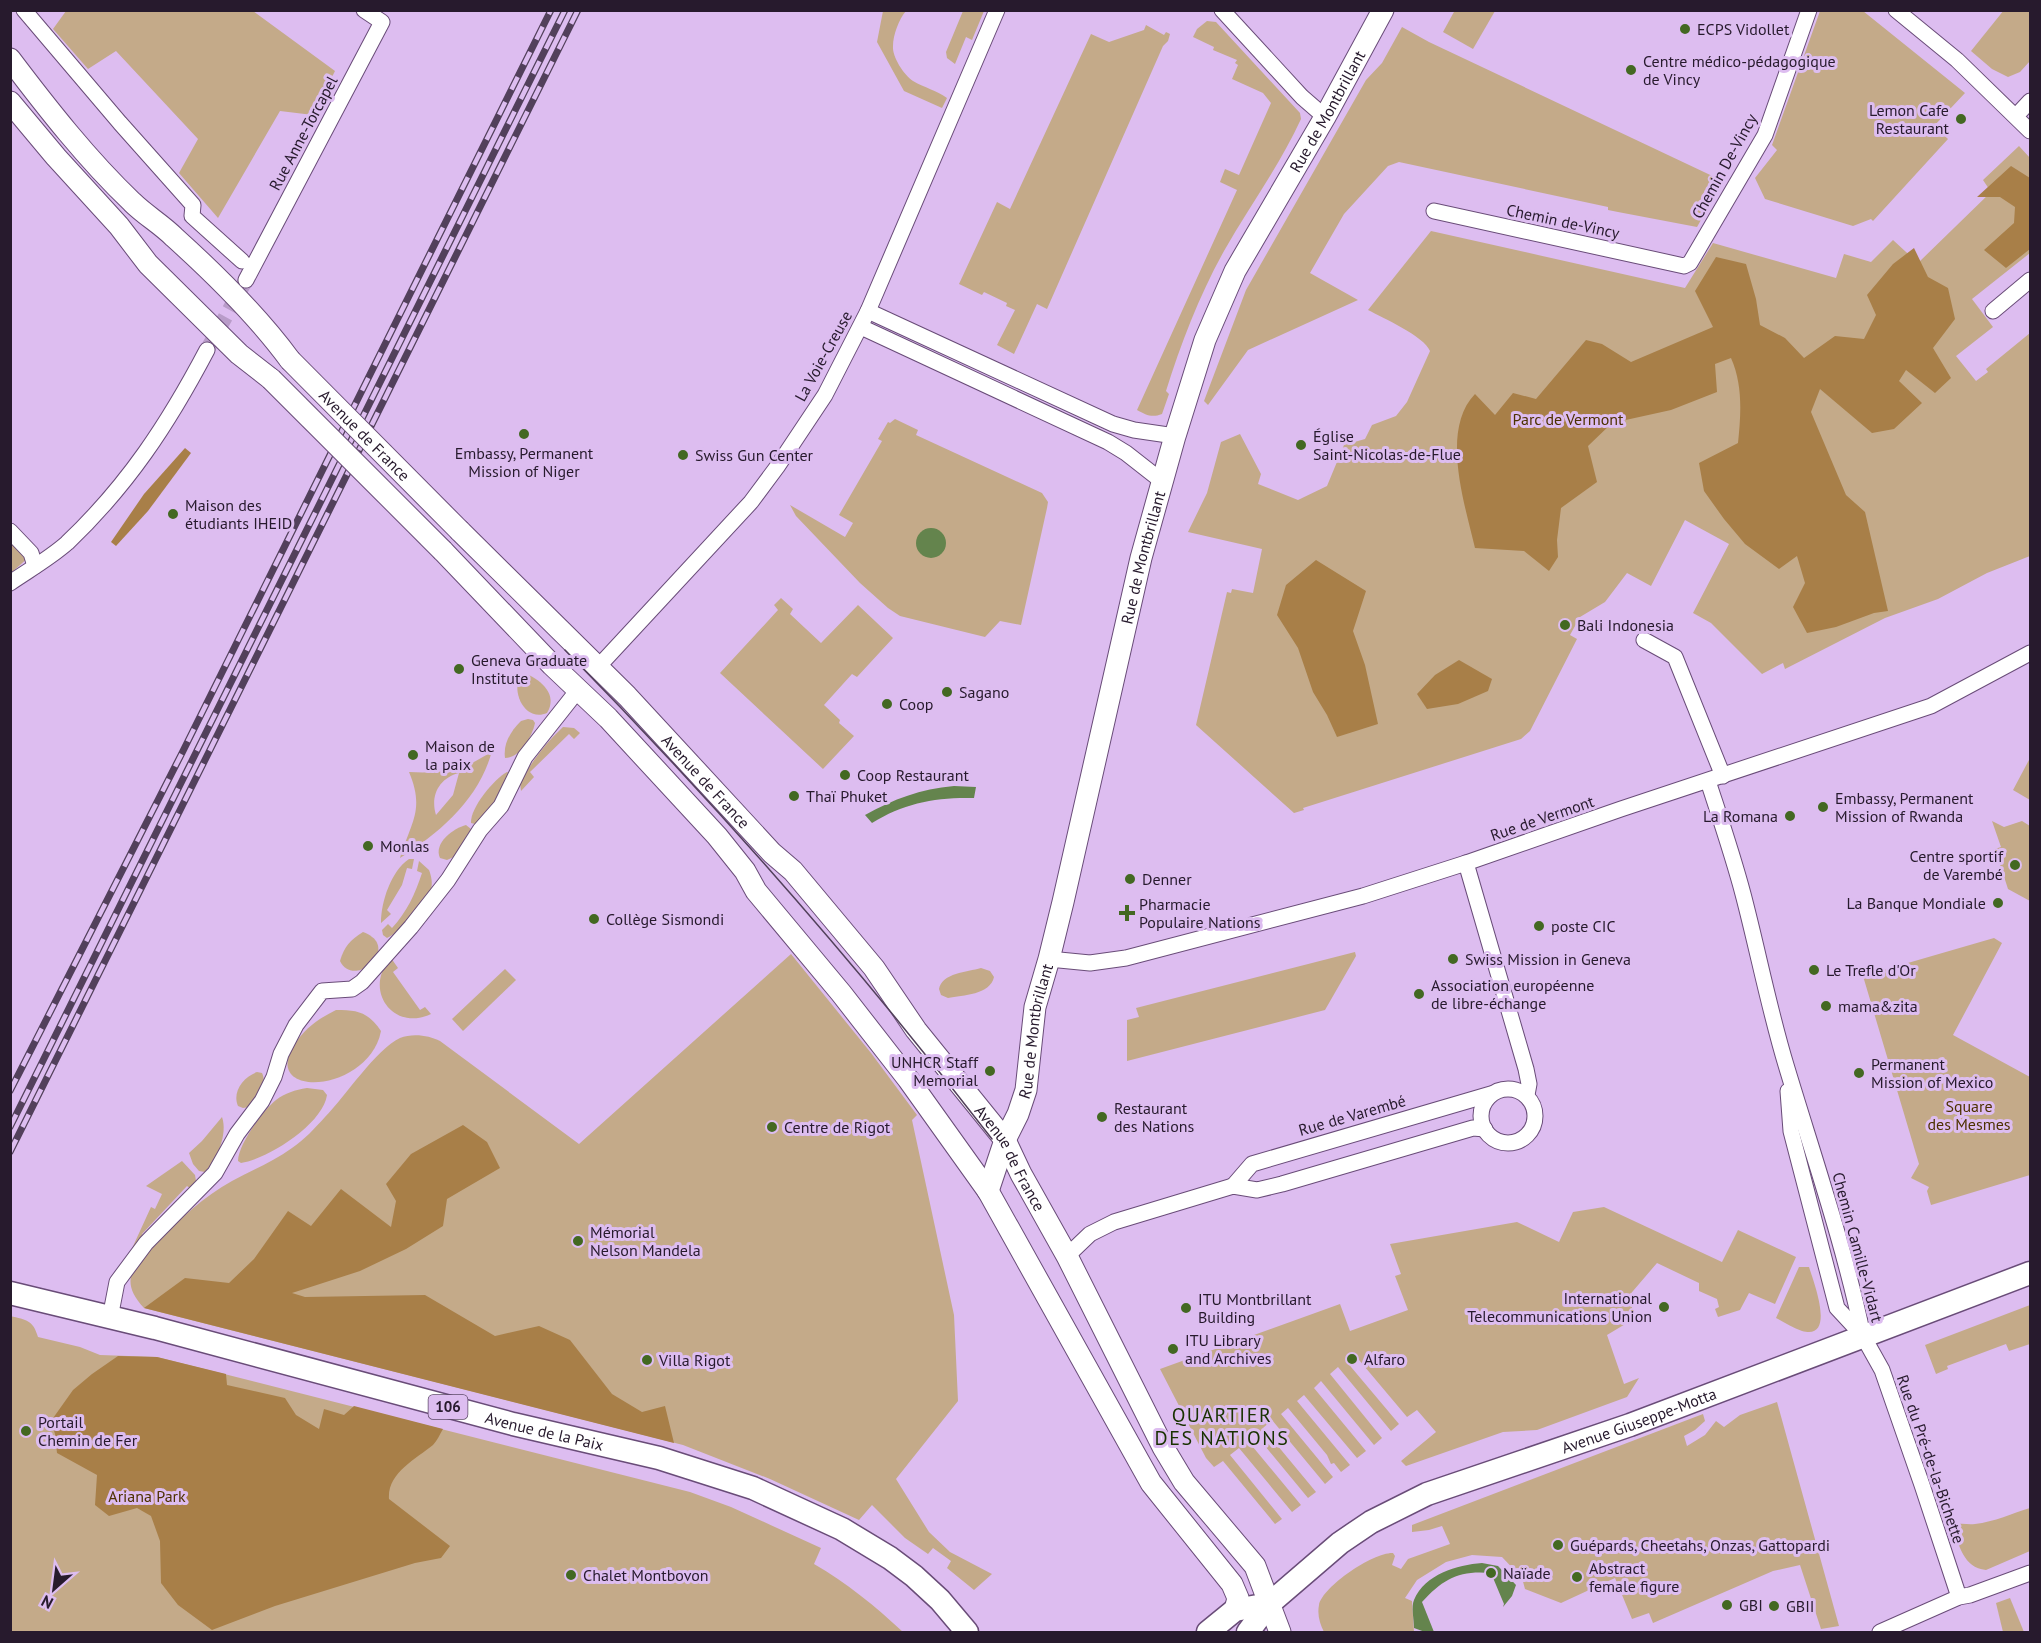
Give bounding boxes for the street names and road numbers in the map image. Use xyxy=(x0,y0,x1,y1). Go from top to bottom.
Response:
street label: Rue de Montbrillant xyxy=(1285,46,1370,176)
street label: Rue Anne-Torcapel xyxy=(264,72,342,194)
street label: Chemin De-Vincy xyxy=(1687,110,1761,222)
street label: Chemin de-Vincy xyxy=(1505,199,1622,243)
street label: La Voie-Creuse xyxy=(790,307,856,405)
street label: Avenue de France xyxy=(315,385,414,485)
street label: Rue de Montbrillant xyxy=(1116,488,1169,626)
street label: Avenue de France xyxy=(658,730,754,833)
street label: Rue de Vermont xyxy=(1488,791,1597,845)
street label: Rue de Montbrillant xyxy=(1014,961,1057,1101)
street label: Rue de Varembé xyxy=(1296,1090,1408,1140)
street label: Avenue de France xyxy=(971,1101,1050,1215)
street label: Chemin Camille-Vidart xyxy=(1828,1170,1888,1325)
street label: Rue du Pré-de-la-Bichette xyxy=(1893,1372,1969,1546)
street label: Avenue Giuseppe-Motta xyxy=(1559,1383,1719,1458)
road number: 106 xyxy=(428,1395,468,1419)
street label: Avenue de la Paix xyxy=(483,1407,606,1455)

